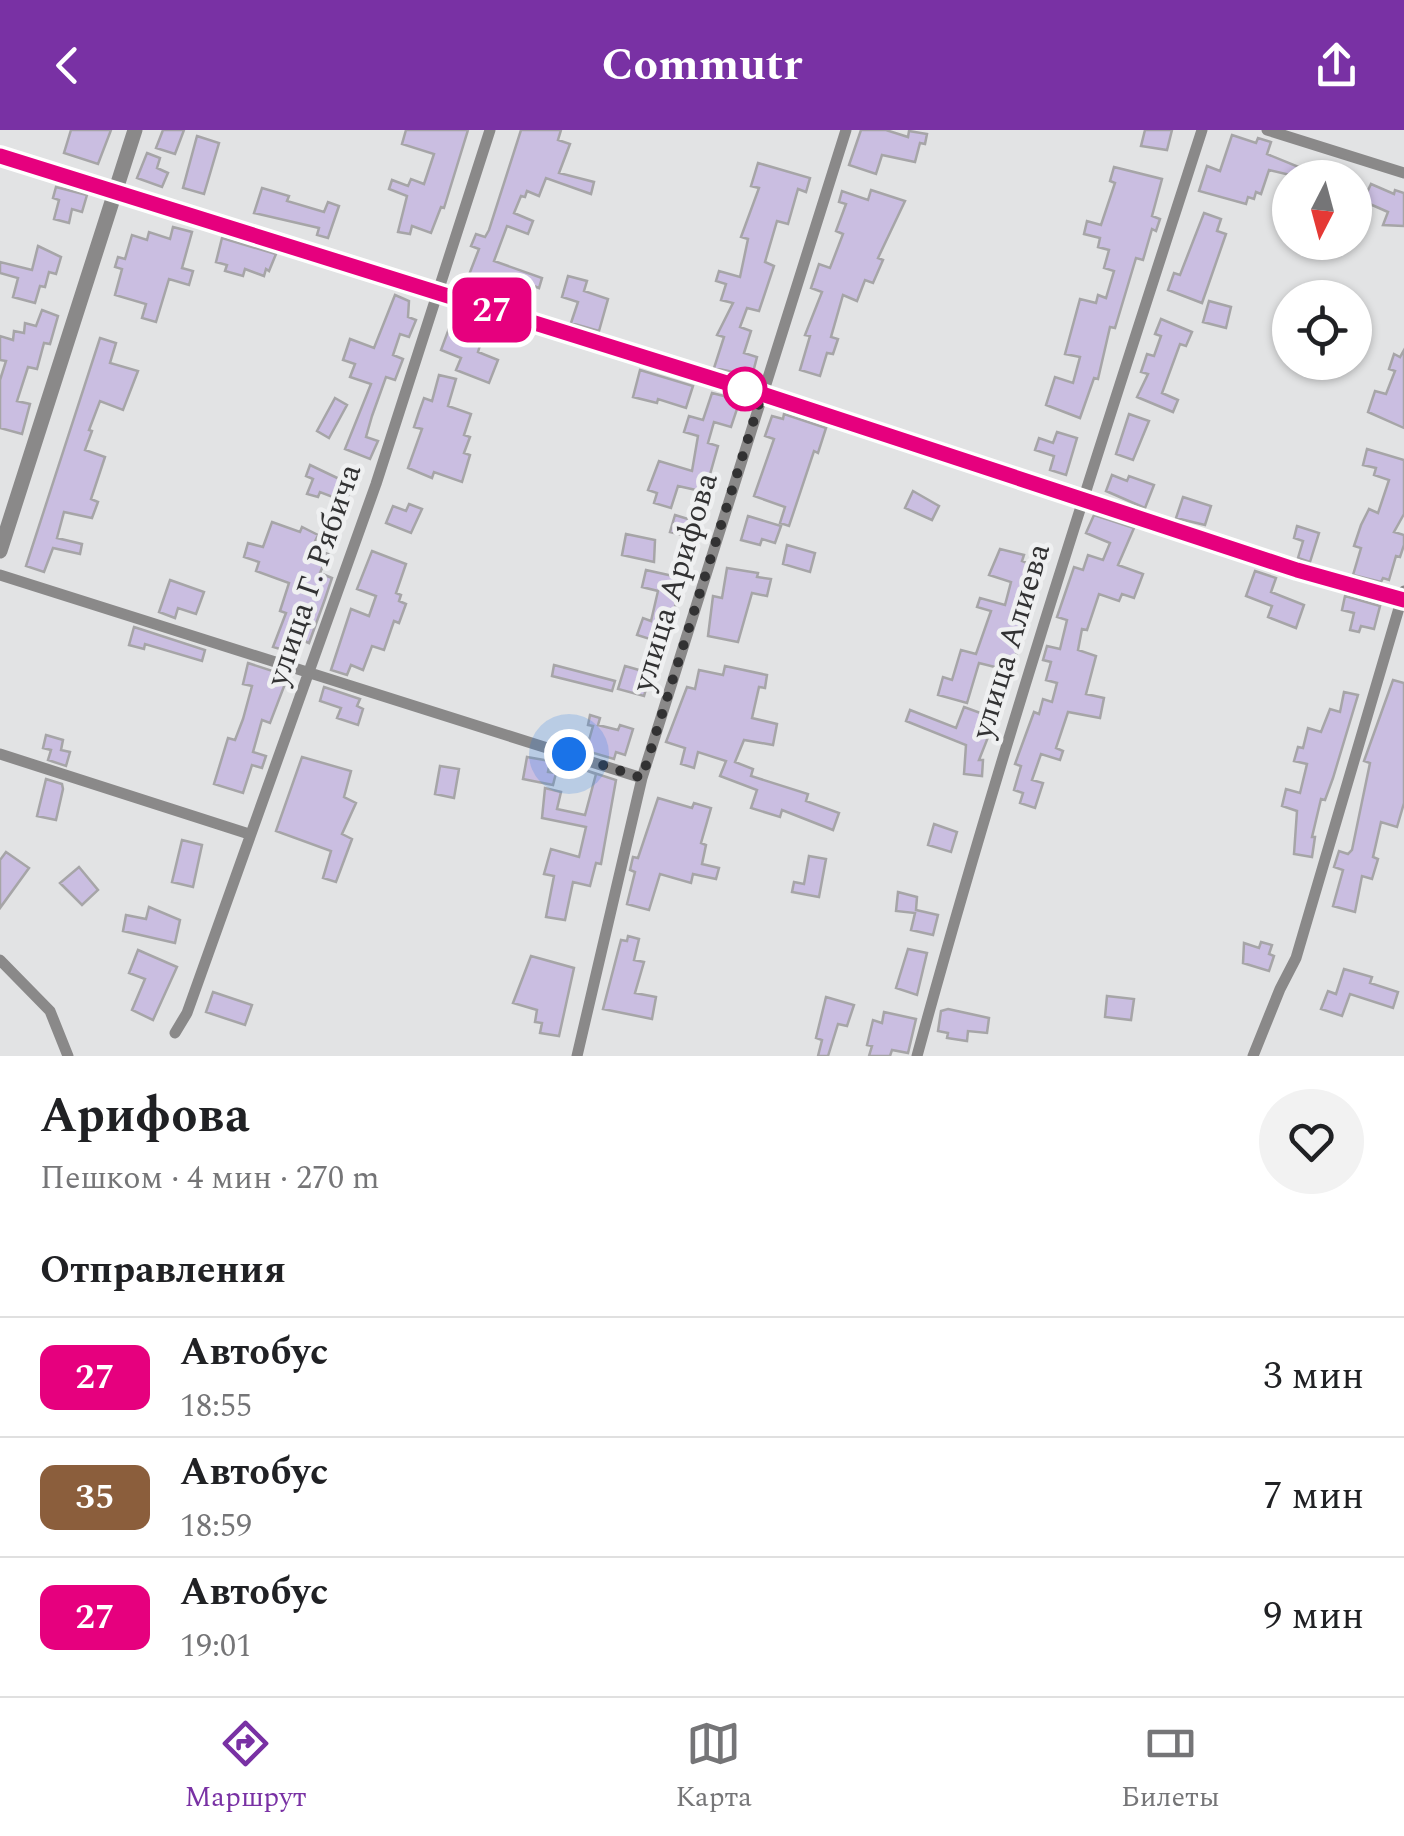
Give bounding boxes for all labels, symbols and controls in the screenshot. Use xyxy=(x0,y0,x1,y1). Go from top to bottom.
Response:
text: Commutr xyxy=(602,31,802,100)
icon: back xyxy=(40,38,95,93)
icon: share xyxy=(1309,38,1364,93)
north arrow xyxy=(1272,160,1372,260)
map controls xyxy=(1272,160,1372,380)
line badge: 27 xyxy=(447,278,537,342)
button: locate xyxy=(1272,280,1372,380)
text: 27 xyxy=(472,284,512,337)
unlabelled marker xyxy=(724,368,766,410)
street label: улица Г. Рябича xyxy=(253,457,375,694)
street label: улица Арифова xyxy=(618,466,732,699)
street label: улица Алиева xyxy=(958,537,1064,746)
your location xyxy=(544,729,594,779)
text: Арифова xyxy=(40,1080,250,1153)
button: heart xyxy=(1259,1089,1364,1194)
text: Пешком · 4 мин · 270 m xyxy=(40,1154,380,1203)
text: Отправления xyxy=(40,1242,286,1300)
text: Автобус xyxy=(180,1324,328,1382)
text: 3 мин xyxy=(1263,1348,1364,1406)
text: 27 xyxy=(75,1351,115,1404)
text: 18:55 xyxy=(180,1382,252,1431)
text: Автобус xyxy=(180,1444,328,1502)
text: 7 мин xyxy=(1263,1468,1364,1526)
text: 35 xyxy=(75,1471,115,1524)
text: 18:59 xyxy=(180,1502,252,1551)
text: Автобус xyxy=(180,1564,328,1622)
text: 9 мин xyxy=(1263,1588,1364,1646)
text: 27 xyxy=(75,1591,115,1644)
text: 19:01 xyxy=(180,1622,252,1671)
tab: Маршрут xyxy=(184,1716,306,1819)
tab: Карта xyxy=(675,1716,752,1819)
tab: Билеты xyxy=(1121,1716,1220,1819)

